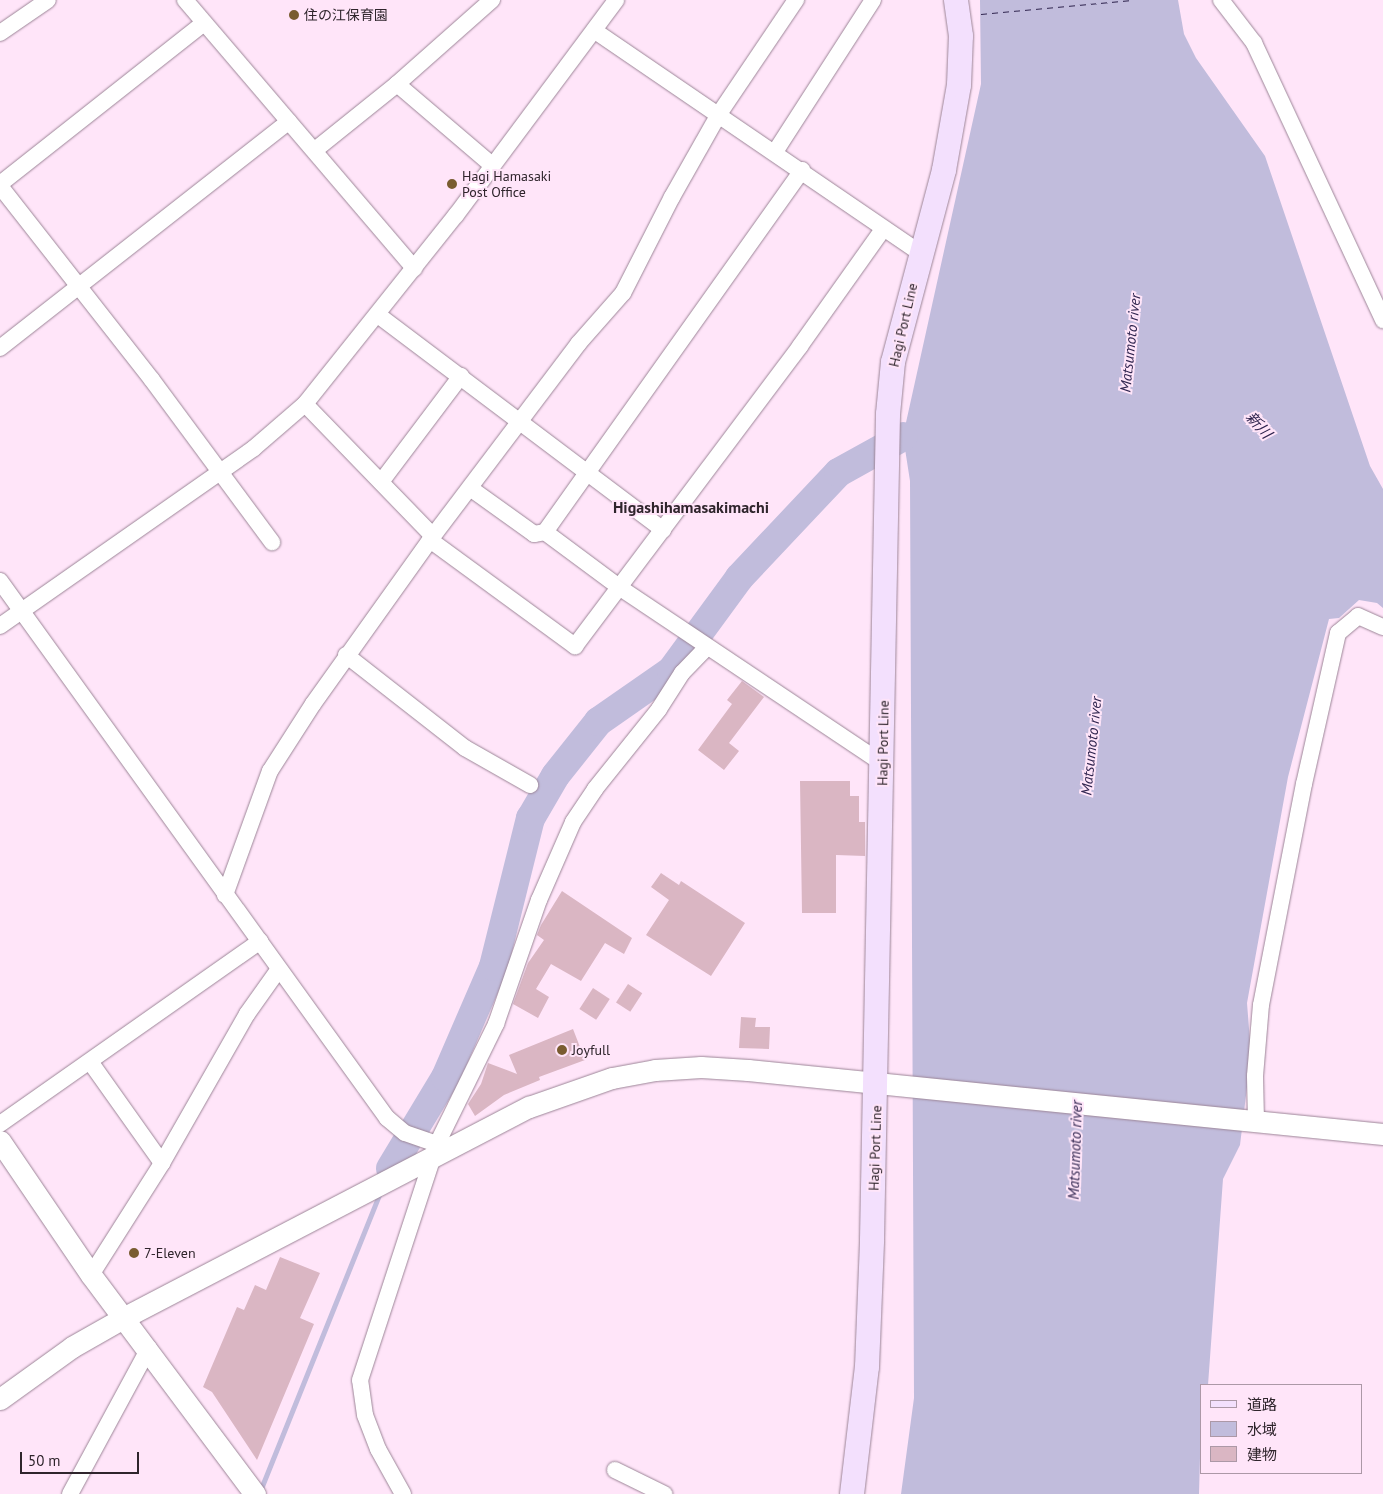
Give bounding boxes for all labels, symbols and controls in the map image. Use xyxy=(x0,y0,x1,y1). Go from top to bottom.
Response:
place label: 住の江保育園 xyxy=(304,7,388,23)
marker: 住の江保育園 xyxy=(288,9,300,21)
place label: Hagi Hamasaki Post Office xyxy=(462,168,551,200)
marker: Hagi Hamasaki Post Office xyxy=(446,178,458,190)
street label: Hagi Port Line xyxy=(885,281,921,369)
water label: Matsumoto river xyxy=(1116,293,1144,393)
water label: 新川 xyxy=(1242,408,1276,442)
district label: Higashihamasakimachi xyxy=(613,497,769,517)
water label: Matsumoto river xyxy=(1077,696,1105,796)
street label: Hagi Port Line xyxy=(874,700,892,786)
place label: Joyfull xyxy=(572,1042,610,1058)
marker: Joyfull xyxy=(556,1044,568,1056)
water label: Matsumoto river xyxy=(1064,1100,1086,1200)
street label: Hagi Port Line xyxy=(865,1105,885,1191)
place label: 7-Eleven xyxy=(144,1245,196,1261)
marker: 7-Eleven xyxy=(128,1247,140,1259)
legend xyxy=(1200,1384,1363,1474)
text: 道路 xyxy=(1247,1395,1277,1414)
text: 水域 xyxy=(1247,1420,1277,1439)
scale bar xyxy=(22,1442,141,1474)
text: 建物 xyxy=(1247,1445,1277,1464)
text: 50 m xyxy=(28,1451,61,1470)

